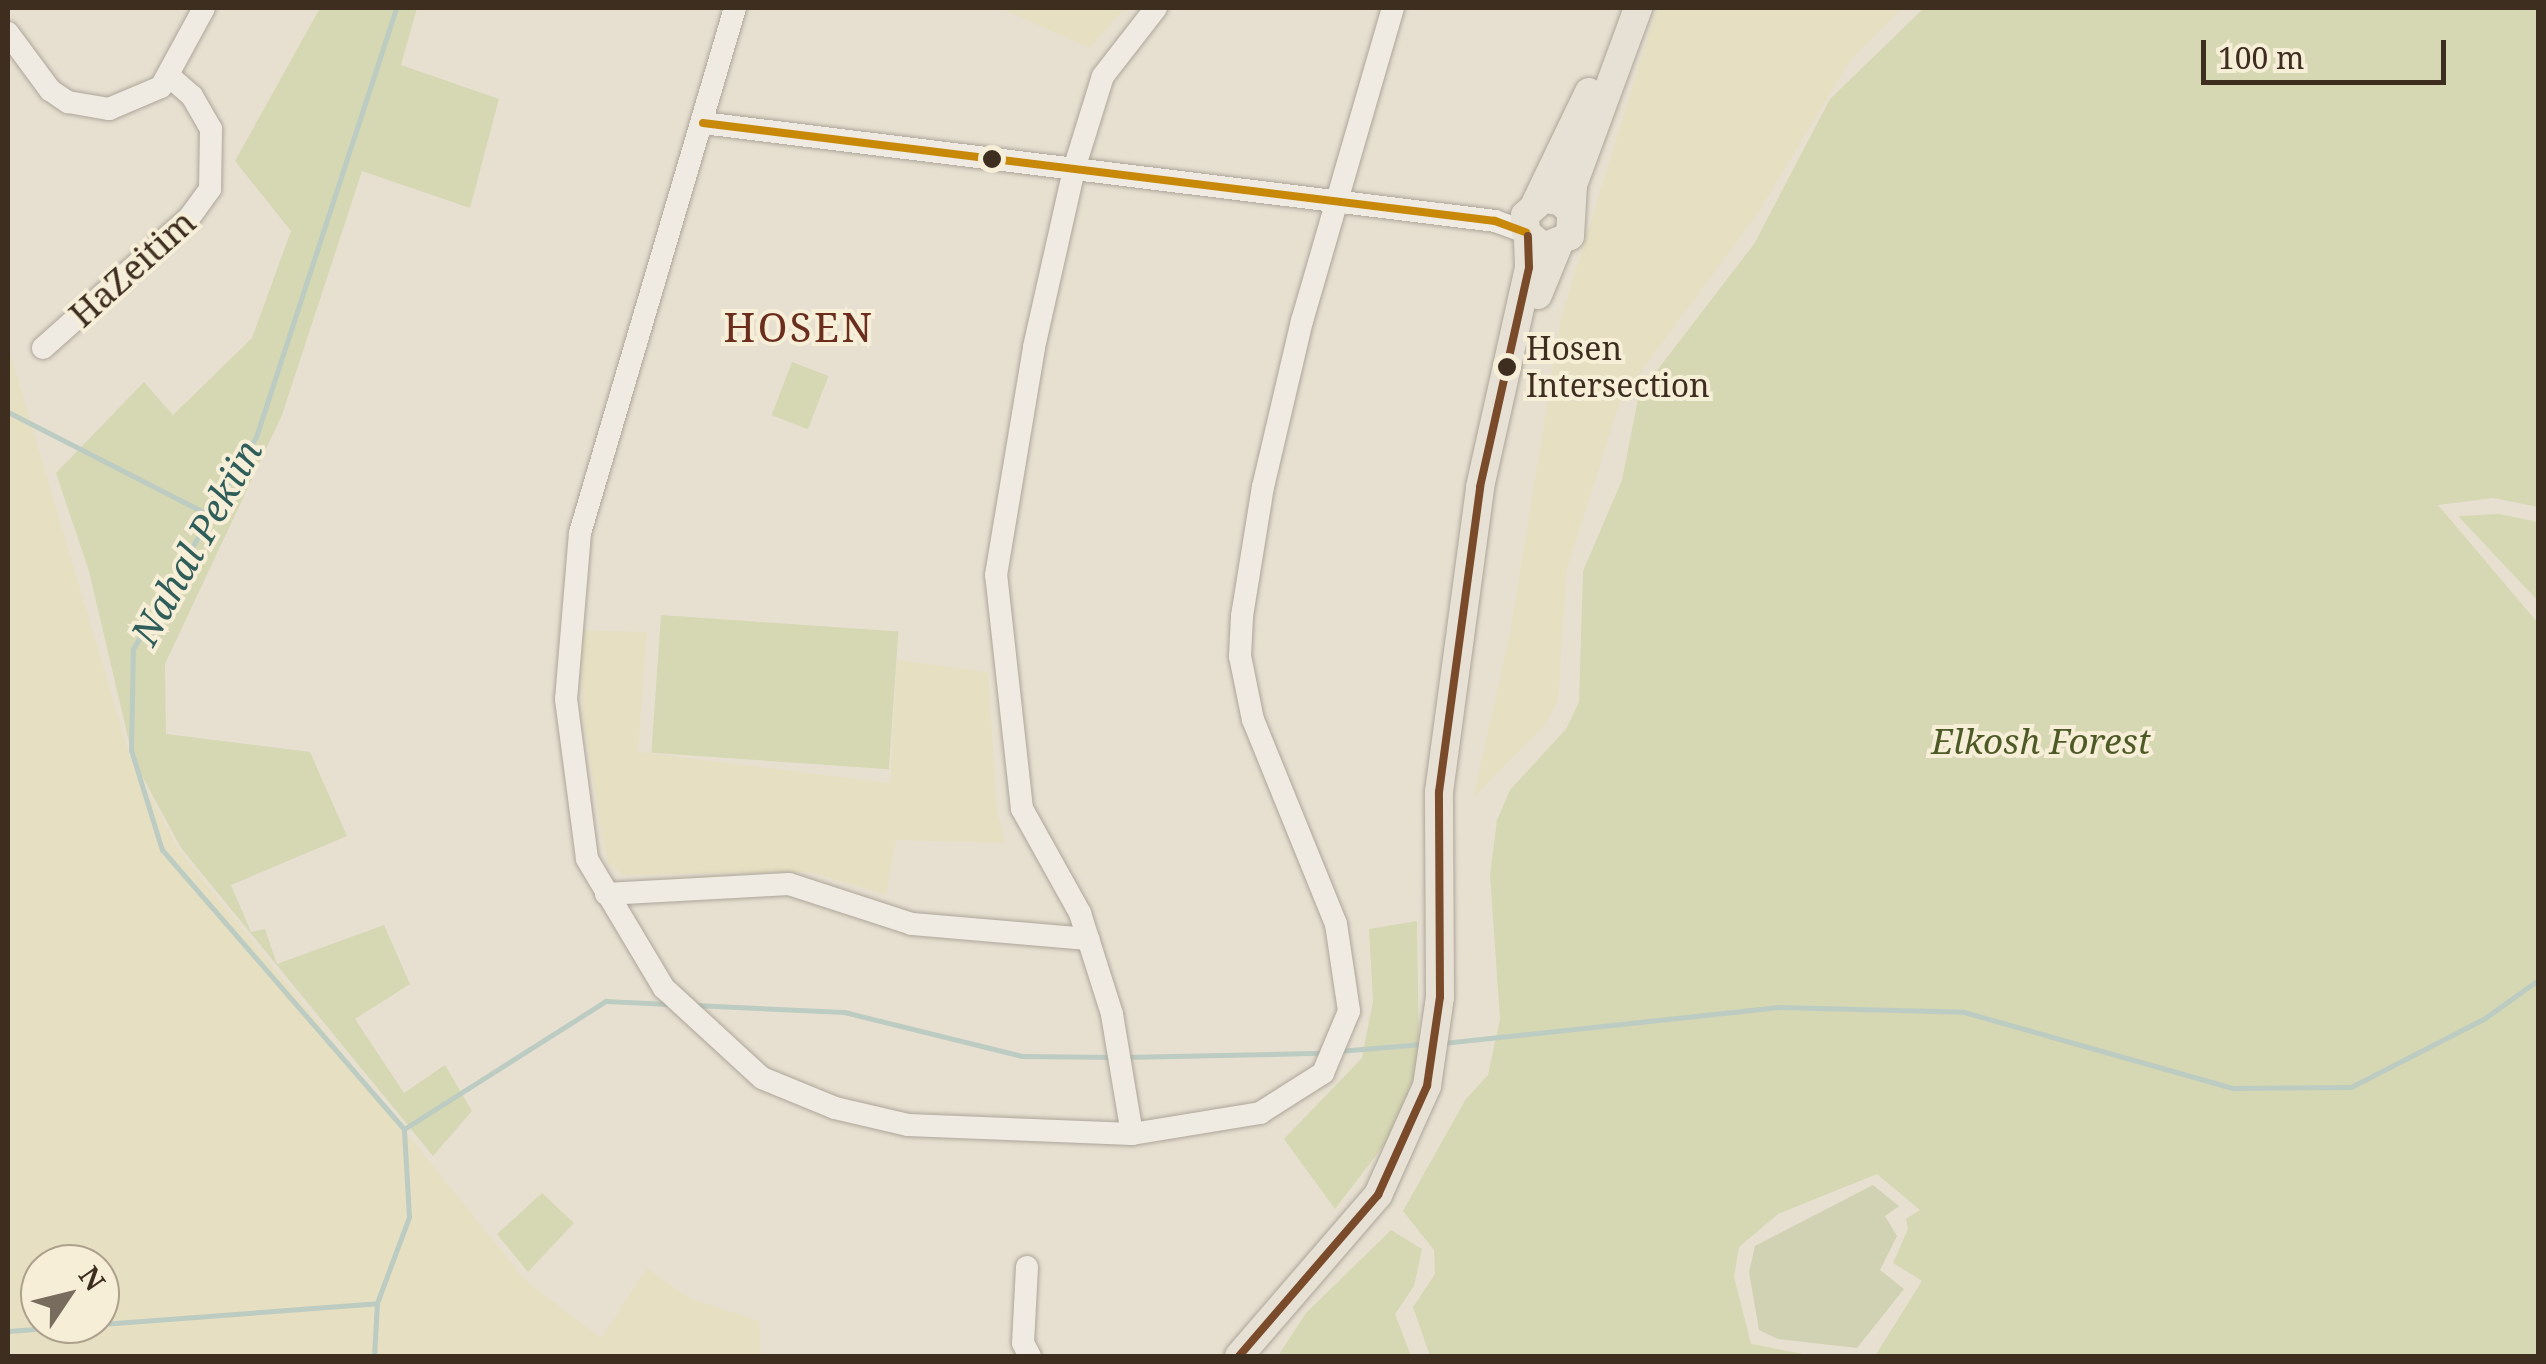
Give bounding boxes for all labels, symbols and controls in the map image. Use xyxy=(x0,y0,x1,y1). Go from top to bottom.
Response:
scale bar xyxy=(2206,20,2451,82)
text: 100 m xyxy=(2218,37,2304,78)
unlabelled marker xyxy=(982,149,1002,169)
street label: HaZeitim xyxy=(60,201,204,335)
district label: HOSEN xyxy=(723,303,875,351)
place label: Hosen Intersection xyxy=(1526,330,1710,405)
marker: Hosen Intersection xyxy=(1497,357,1517,377)
water label: Nahal Pekiin xyxy=(121,432,271,652)
park label: Elkosh Forest xyxy=(1931,720,2151,762)
north arrow xyxy=(20,1244,120,1344)
text: N xyxy=(71,1258,115,1298)

